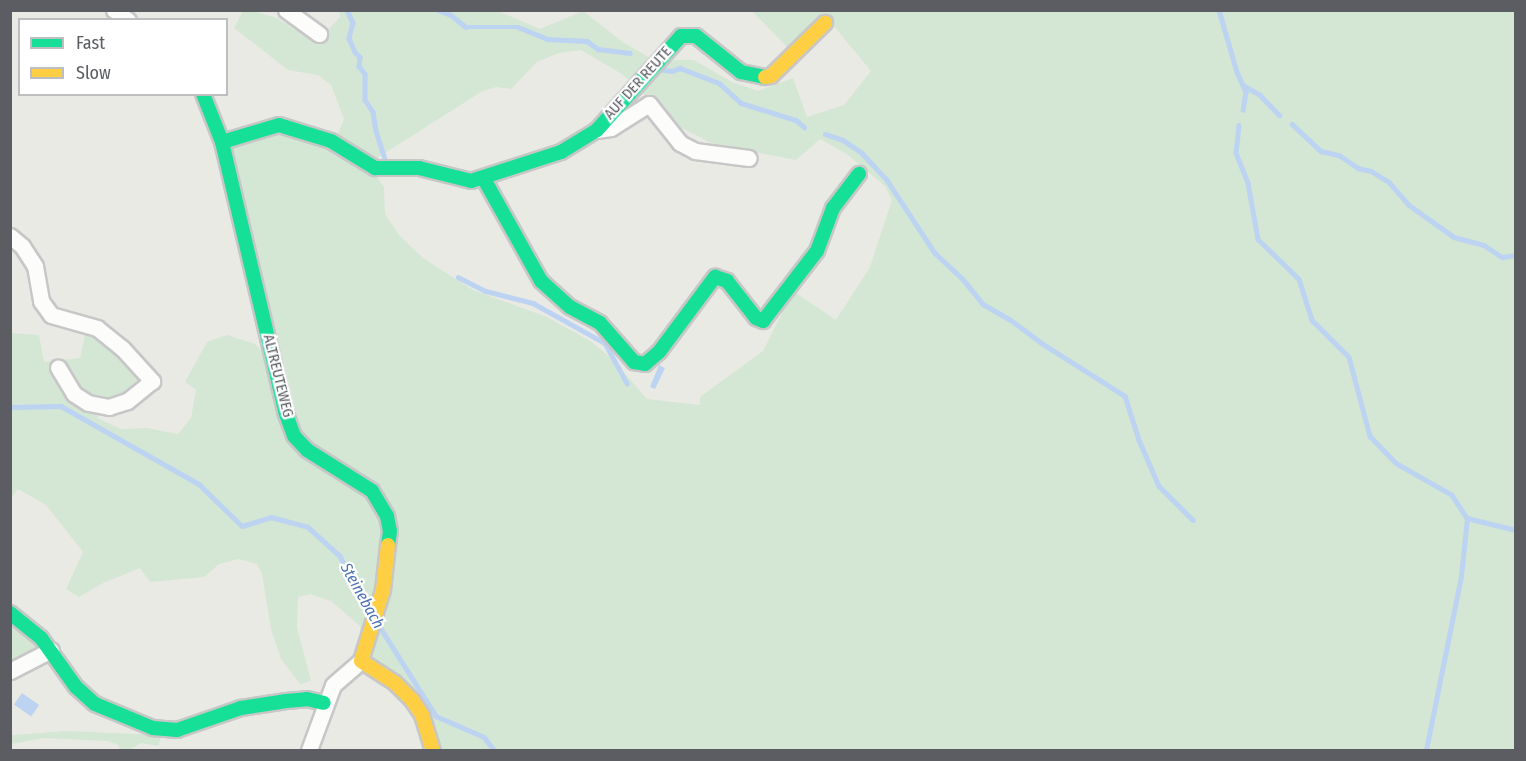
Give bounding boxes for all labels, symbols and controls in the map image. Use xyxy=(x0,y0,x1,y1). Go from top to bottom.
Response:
legend xyxy=(18,18,228,96)
text: Fast xyxy=(76,32,105,54)
street label: AUF DER REUTE xyxy=(600,43,676,123)
text: Slow xyxy=(76,62,111,84)
street label: ALTREUTEWEG xyxy=(259,333,297,419)
water label: Steinebach xyxy=(336,560,388,632)

